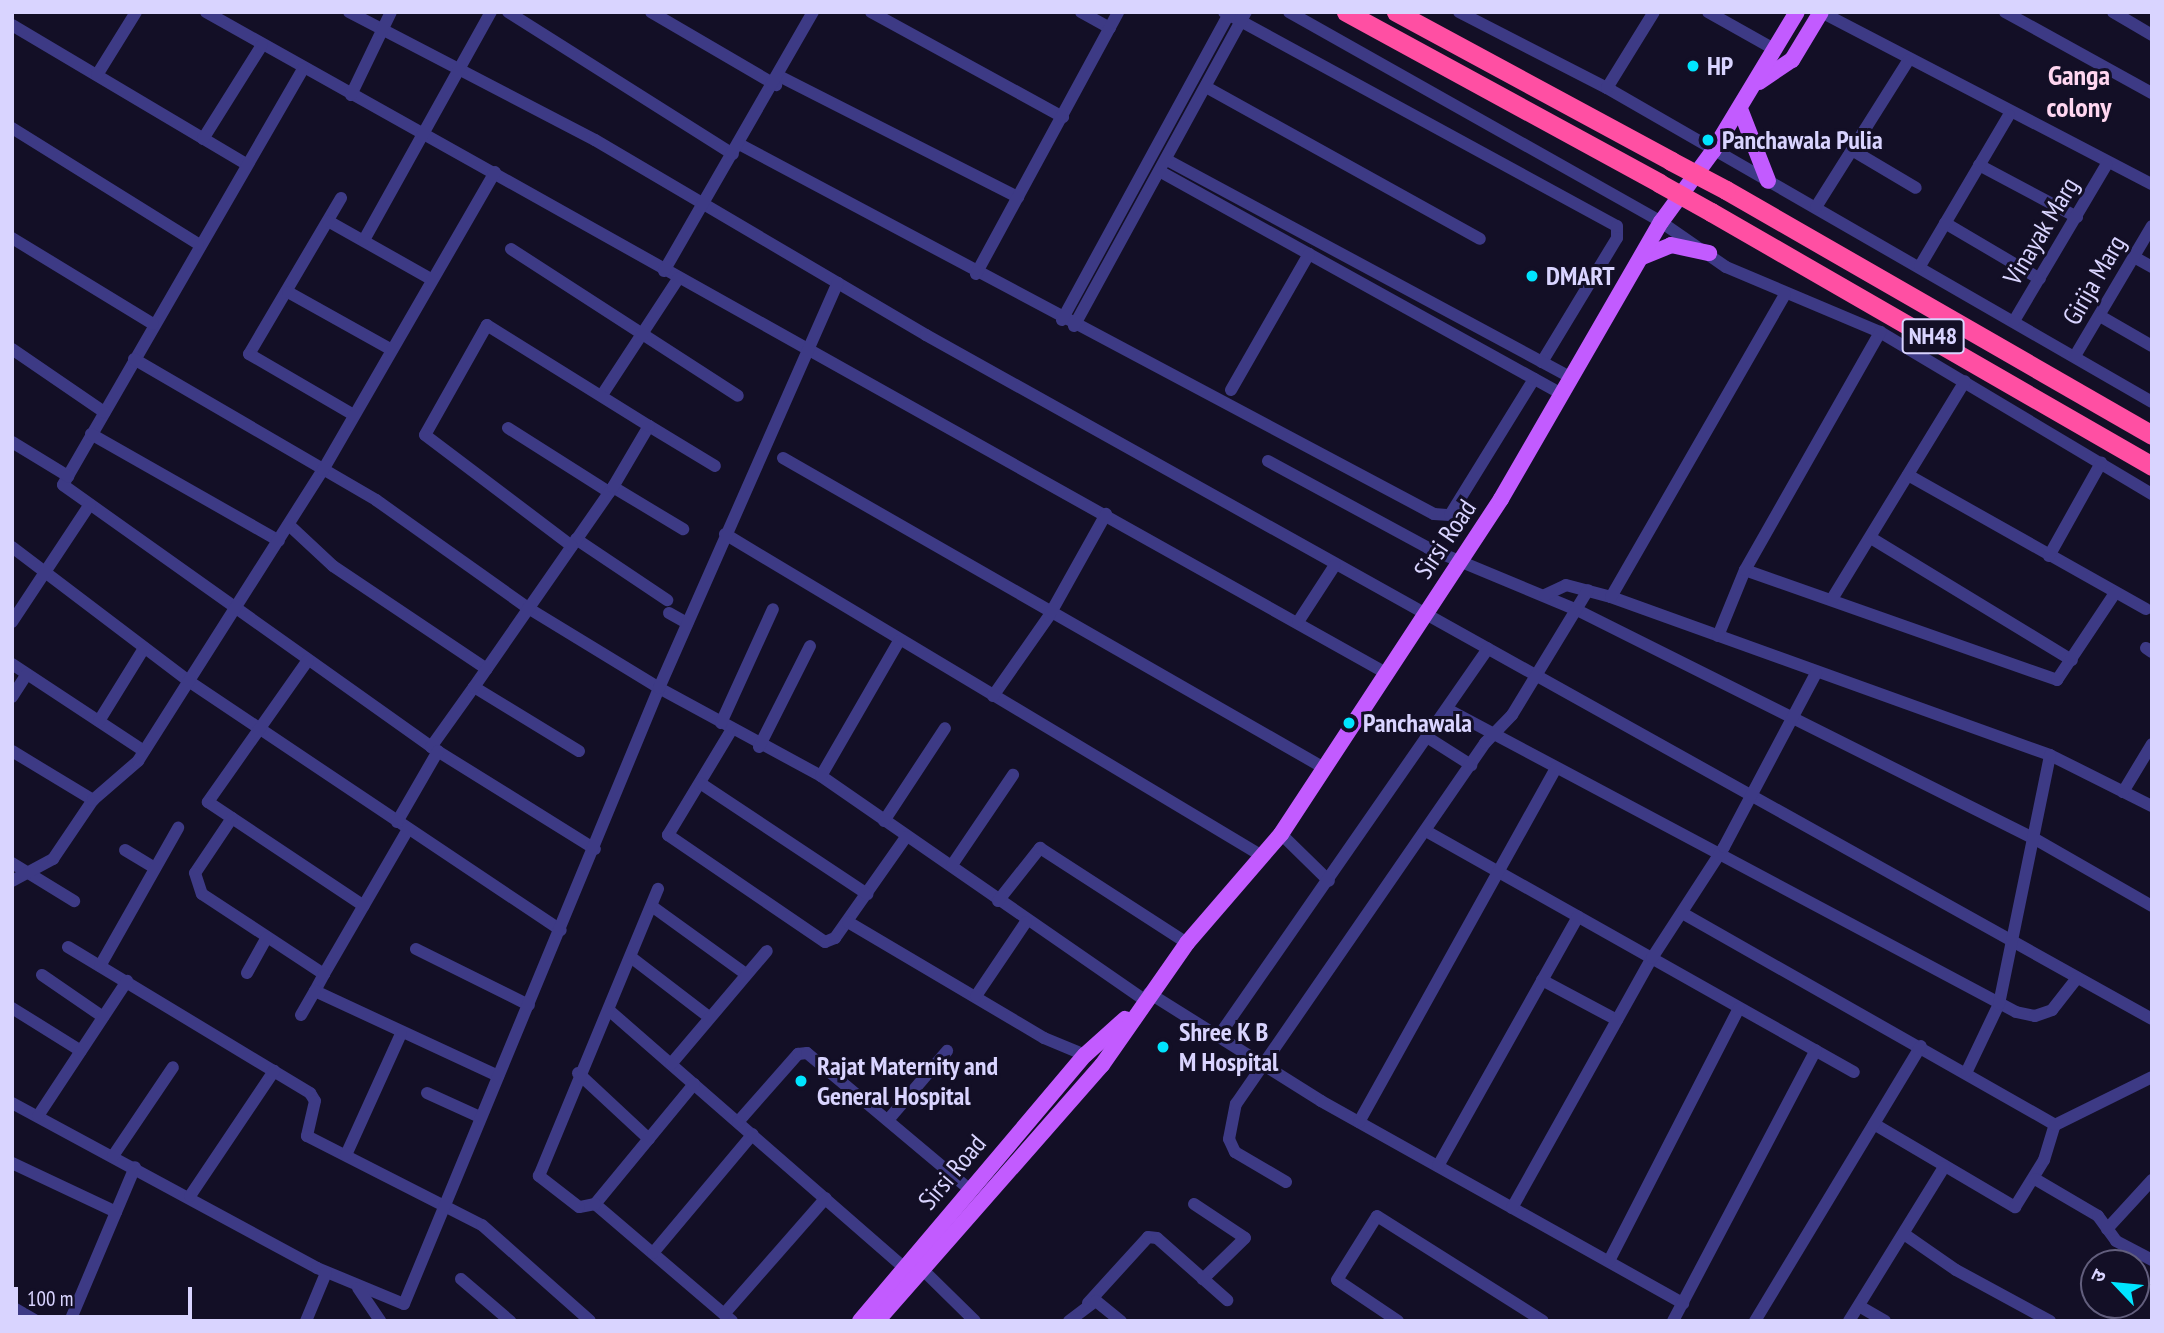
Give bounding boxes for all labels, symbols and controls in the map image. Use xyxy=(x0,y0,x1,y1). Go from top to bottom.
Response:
place label: HP xyxy=(1707,50,1733,82)
marker: HP xyxy=(1685,58,1701,74)
district label: Ganga colony xyxy=(2047,58,2111,124)
place label: Panchawala Pulia xyxy=(1722,124,1883,156)
marker: Panchawala Pulia xyxy=(1700,132,1716,148)
street label: Vinayak Marg xyxy=(1997,171,2085,291)
street label: Girija Marg xyxy=(2056,230,2132,330)
place label: DMART xyxy=(1546,260,1615,292)
marker: DMART xyxy=(1524,268,1540,284)
road number: NH48 xyxy=(1902,316,1965,356)
street label: Sirsi Road xyxy=(1407,494,1483,584)
place label: Panchawala xyxy=(1363,707,1472,739)
marker: Panchawala xyxy=(1341,715,1357,731)
place label: Shree K B M Hospital xyxy=(1179,1016,1278,1078)
marker: Shree K B M Hospital xyxy=(1153,1037,1173,1057)
place label: Rajat Maternity and General Hospital xyxy=(817,1050,999,1112)
marker: Rajat Maternity and General Hospital xyxy=(791,1071,811,1091)
street label: Sirsi Road xyxy=(912,1128,992,1216)
north arrow xyxy=(2080,1249,2150,1319)
text: उ xyxy=(2085,1265,2111,1286)
scale bar xyxy=(18,1274,196,1318)
text: 100 m xyxy=(27,1285,73,1312)

